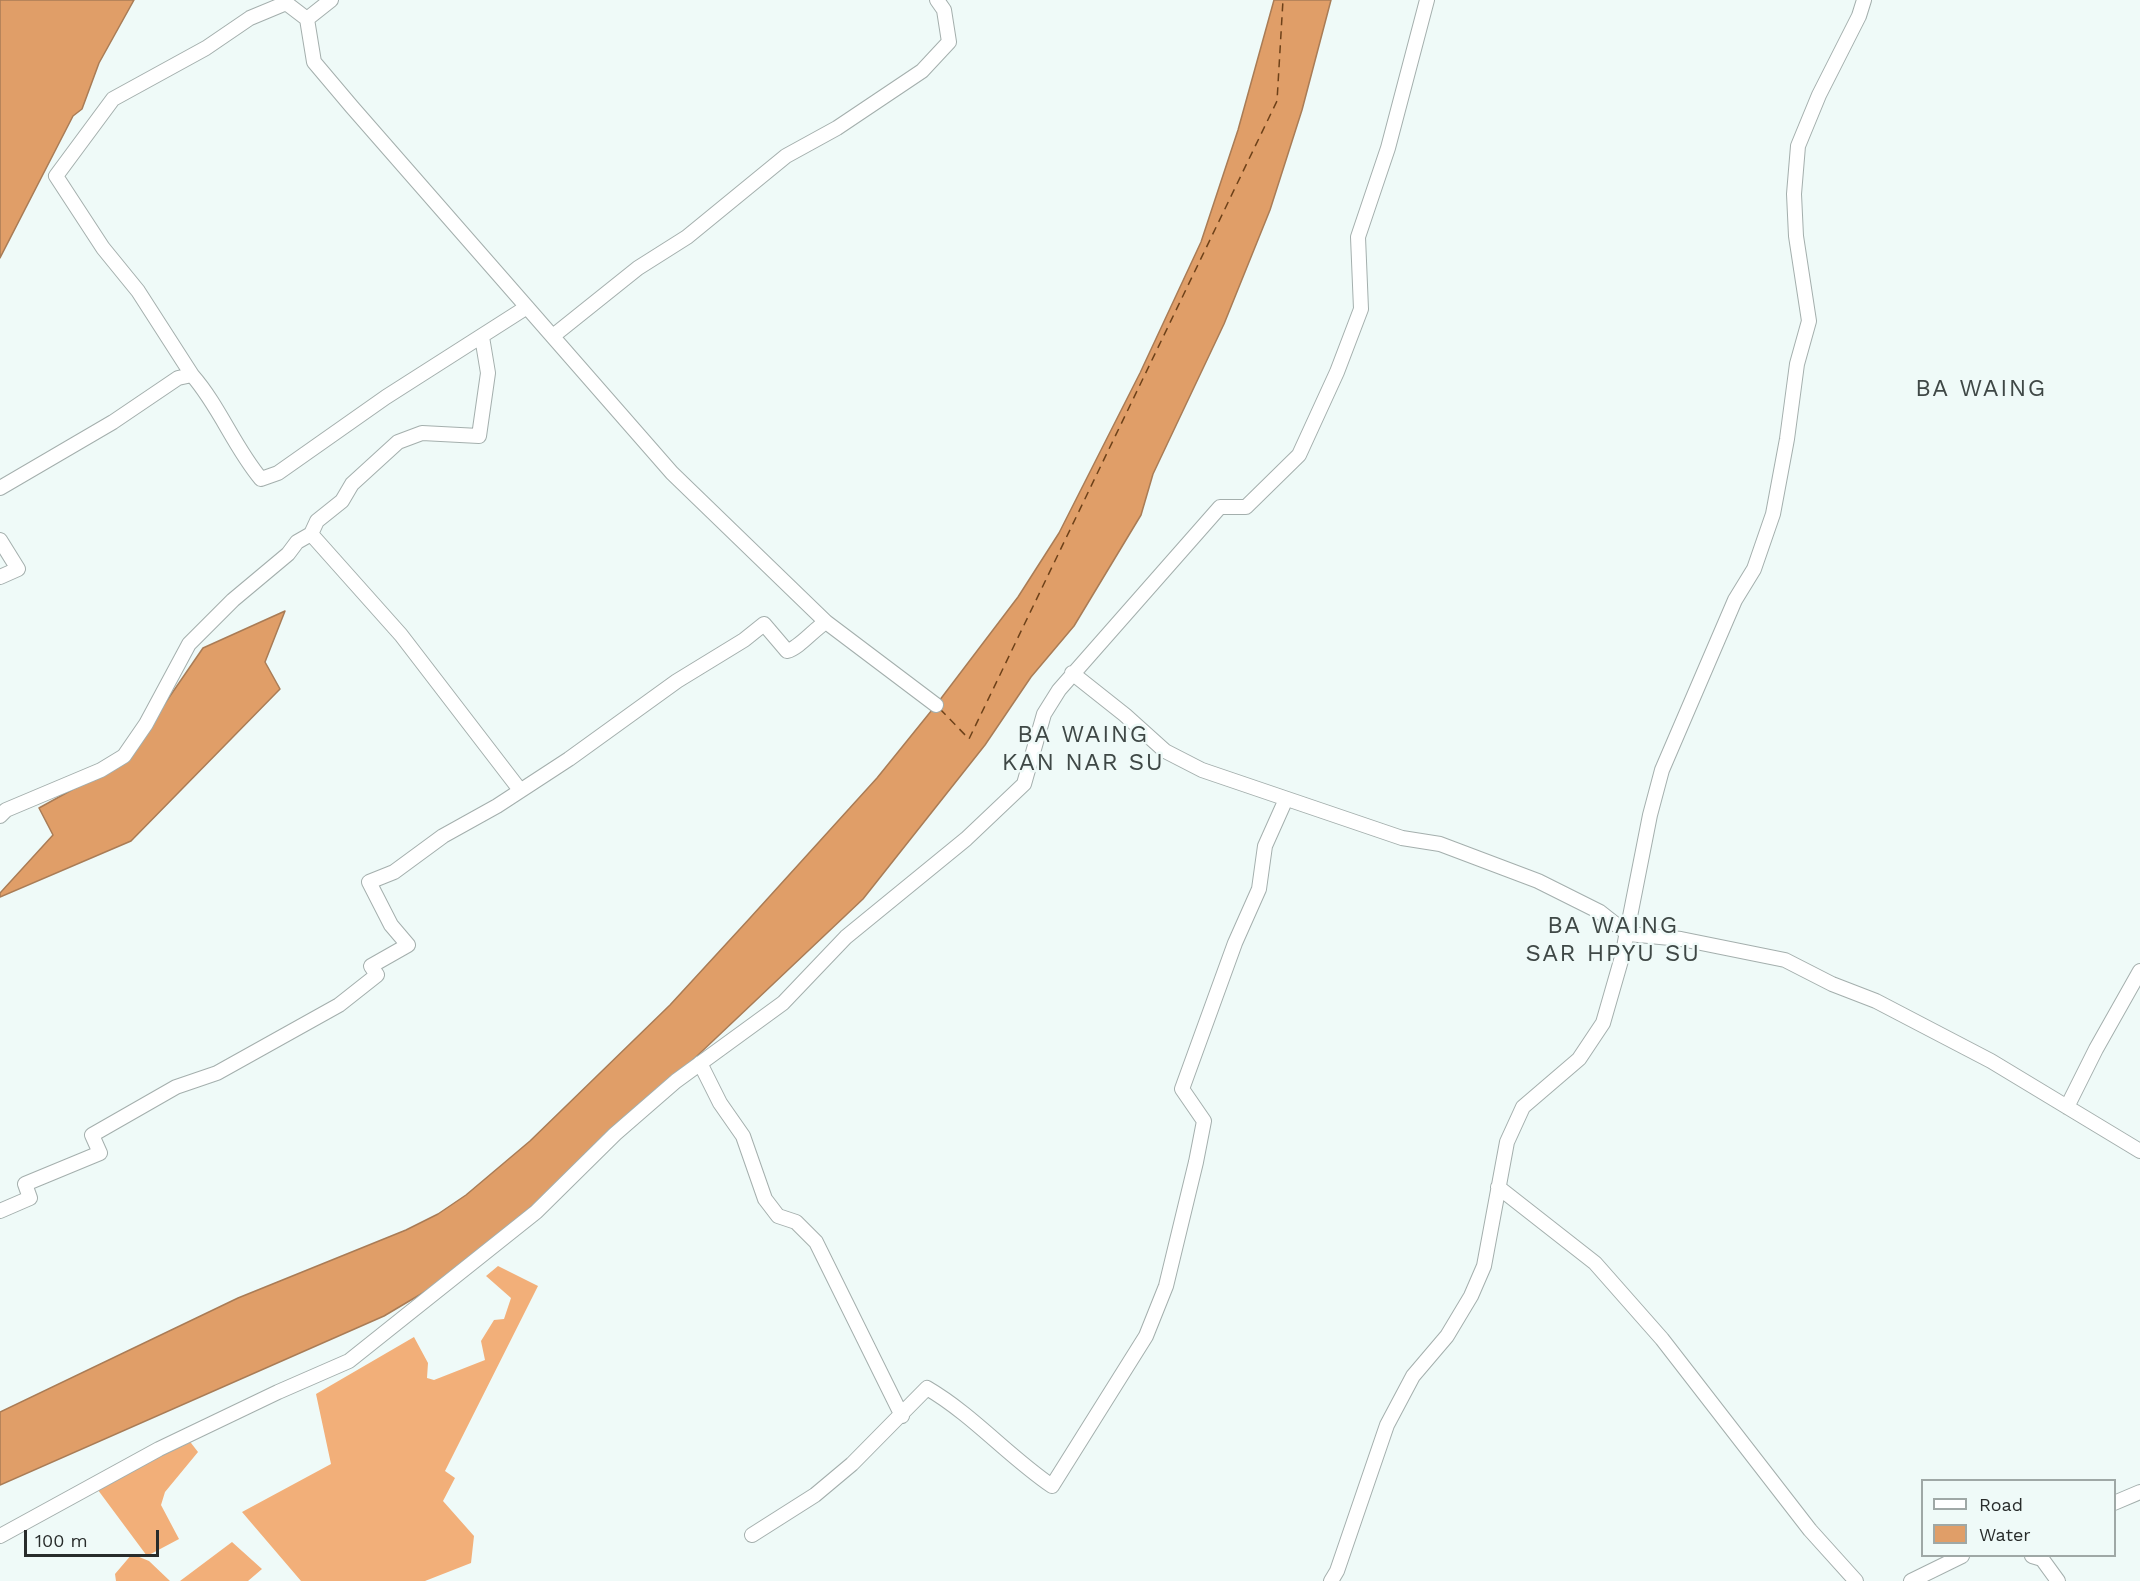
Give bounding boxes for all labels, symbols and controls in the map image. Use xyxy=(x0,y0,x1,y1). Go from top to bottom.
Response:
district label: BA WAING xyxy=(1915,375,2047,403)
district label: BA WAING KAN NAR SU xyxy=(1002,721,1164,777)
district label: BA WAING SAR HPYU SU xyxy=(1526,912,1700,968)
legend xyxy=(1921,1479,2116,1557)
text: Road xyxy=(1979,1494,2023,1515)
scale bar xyxy=(27,1518,162,1556)
text: Water xyxy=(1979,1524,2031,1545)
text: 100 m xyxy=(35,1530,88,1551)

